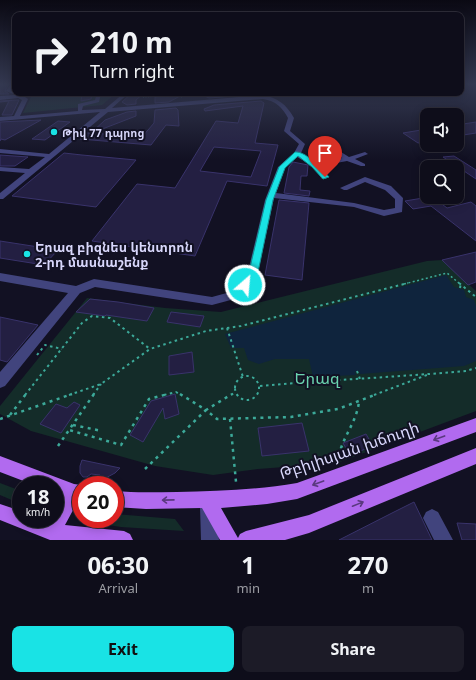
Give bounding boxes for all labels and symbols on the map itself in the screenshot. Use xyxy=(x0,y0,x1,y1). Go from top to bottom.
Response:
place label: Թիվ 77 դպրոց xyxy=(62,125,144,140)
marker: Թիվ 77 դպրոց xyxy=(49,127,59,137)
pin xyxy=(308,136,342,177)
place label: Երազ բիզնես կենտրոն 2-րդ մասնաշենք xyxy=(35,238,193,271)
marker: Երազ բիզնես կենտրոն 2-րդ մասնաշենք xyxy=(22,249,32,259)
position arrow xyxy=(224,264,266,306)
park label: Երազ xyxy=(294,367,341,389)
street label: Թբիլիսյան խճուղի xyxy=(276,416,422,484)
one-way arrow xyxy=(434,435,446,443)
speed limit sign: 20 xyxy=(72,476,124,528)
one-way arrow xyxy=(312,480,324,488)
one-way arrow xyxy=(162,496,175,504)
one-way arrow xyxy=(352,499,364,507)

